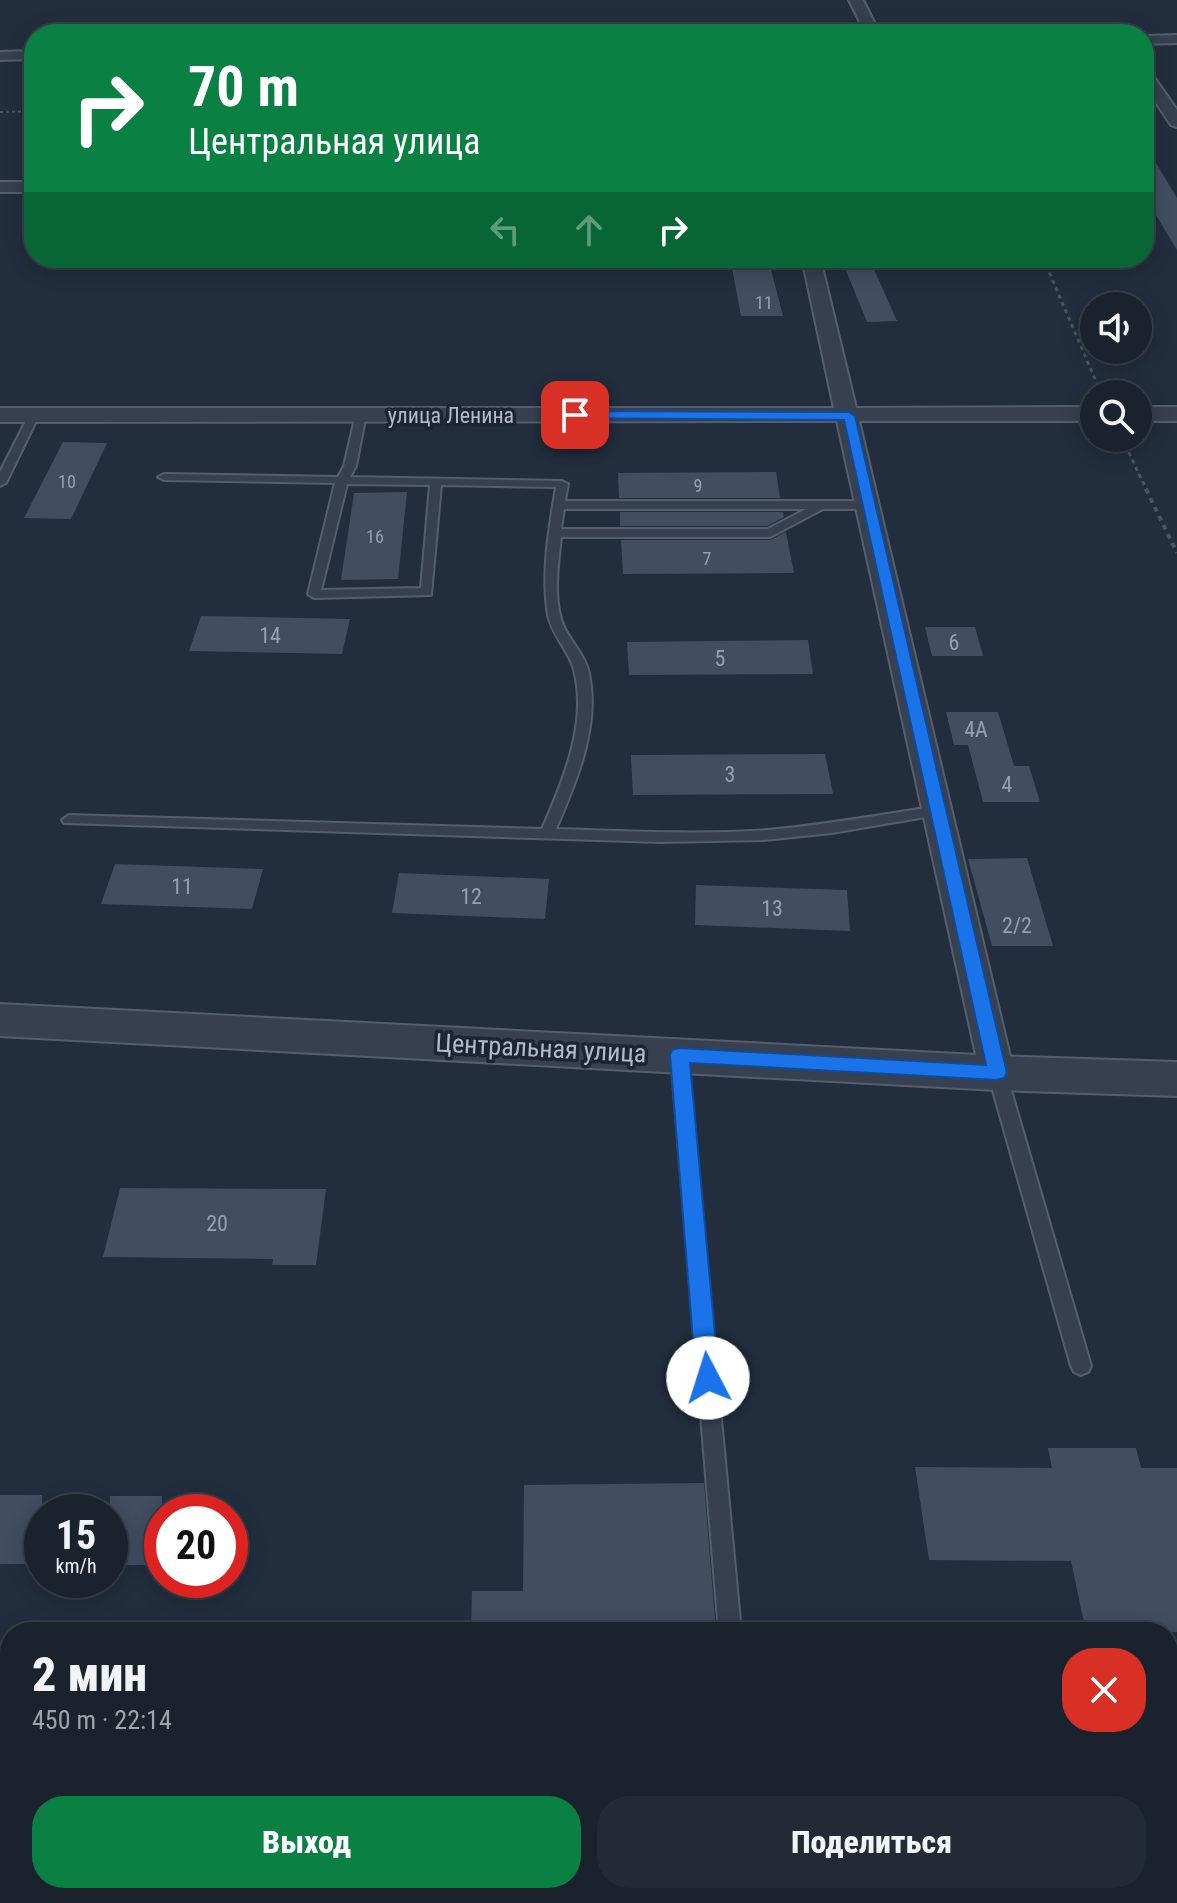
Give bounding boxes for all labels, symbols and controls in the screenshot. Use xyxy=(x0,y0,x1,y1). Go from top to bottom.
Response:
text: 70 m xyxy=(188,54,299,120)
icon: right xyxy=(56,56,160,160)
text: Центральная улица xyxy=(188,121,480,163)
icon: left xyxy=(483,208,527,252)
icon: ahead xyxy=(567,208,611,252)
icon: right xyxy=(651,208,695,252)
house number: 11 xyxy=(755,292,773,313)
map controls xyxy=(1080,292,1152,452)
button: sound xyxy=(1080,292,1152,364)
button: search xyxy=(1080,380,1152,452)
pin xyxy=(541,381,609,449)
icon: arrive xyxy=(553,393,597,437)
street label: улица Ленина xyxy=(388,403,514,428)
house number: 10 xyxy=(58,471,76,492)
house number: 9 xyxy=(694,475,702,496)
house number: 16 xyxy=(366,526,384,547)
house number: 7 xyxy=(703,548,712,569)
house number: 14 xyxy=(259,623,281,648)
house number: 6 xyxy=(949,630,959,655)
house number: 5 xyxy=(715,646,725,671)
house number: 4А xyxy=(964,717,988,742)
house number: 3 xyxy=(725,762,735,787)
house number: 4 xyxy=(1002,772,1013,797)
house number: 11 xyxy=(171,874,193,899)
house number: 12 xyxy=(460,884,482,909)
house number: 13 xyxy=(761,896,783,921)
house number: 2/2 xyxy=(1002,913,1032,938)
street label: Центральная улица xyxy=(435,1027,647,1069)
house number: 20 xyxy=(206,1211,228,1236)
position arrow xyxy=(666,1336,750,1420)
speed limit sign: 20 xyxy=(144,1494,248,1598)
text: 15 xyxy=(56,1512,96,1559)
text: km/h xyxy=(55,1554,97,1578)
text: 2 мин xyxy=(32,1646,147,1703)
button: close xyxy=(1062,1648,1146,1732)
text: 450 m · 22:14 xyxy=(32,1705,172,1735)
button: Выход xyxy=(32,1796,581,1888)
button: Поделиться xyxy=(597,1796,1146,1888)

